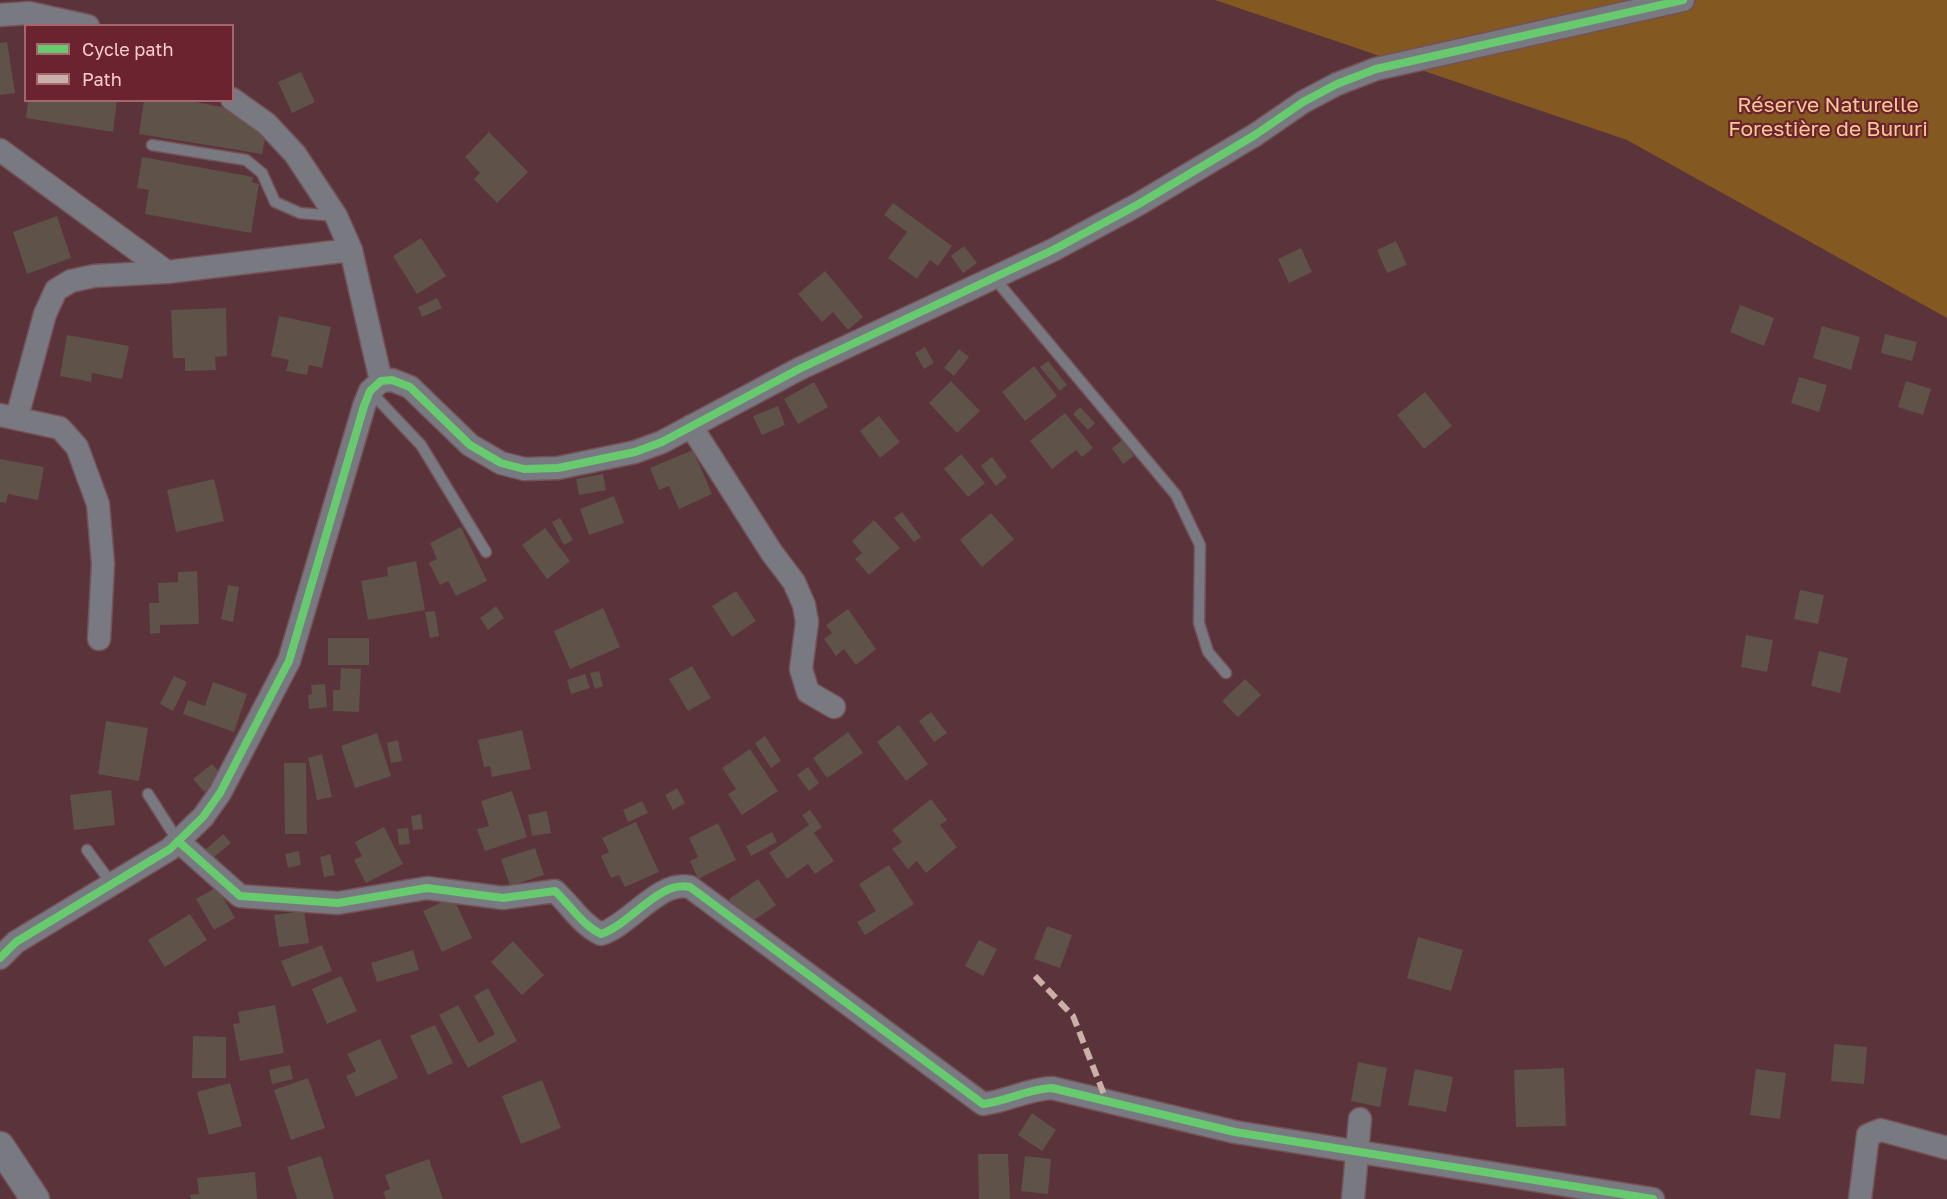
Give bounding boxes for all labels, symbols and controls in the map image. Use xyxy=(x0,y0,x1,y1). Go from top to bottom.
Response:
legend xyxy=(24,24,234,102)
text: Cycle path xyxy=(82,38,174,60)
text: Path xyxy=(82,68,122,90)
park label: Réserve Naturelle Forestière de Bururi xyxy=(1728,92,1928,142)

